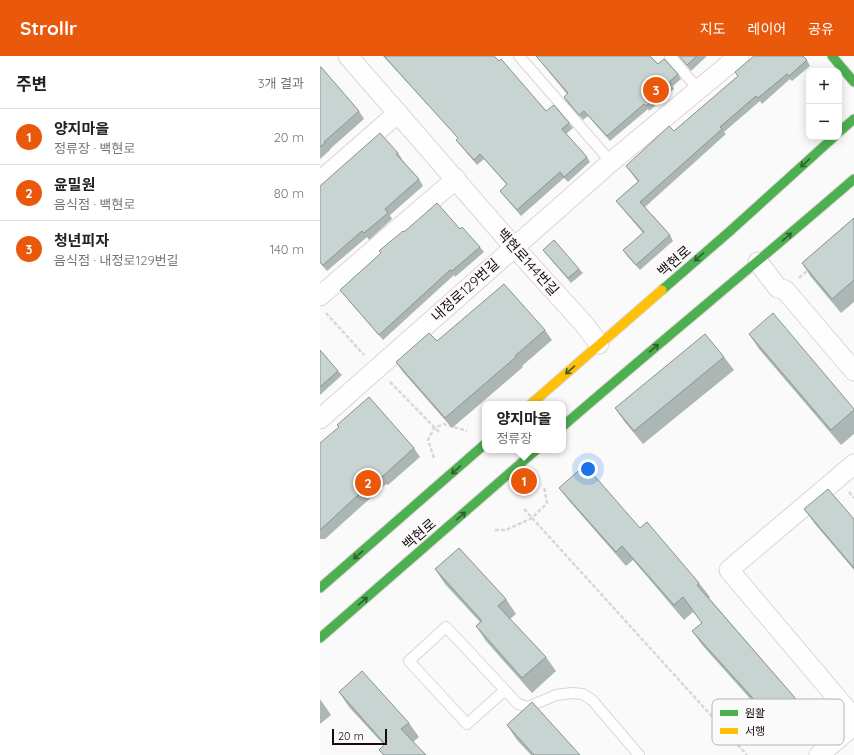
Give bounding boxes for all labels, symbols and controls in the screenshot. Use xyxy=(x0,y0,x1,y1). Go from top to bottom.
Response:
text: Strollr xyxy=(20,16,77,40)
text: 지도 xyxy=(700,20,726,38)
text: 레이어 xyxy=(748,20,786,38)
text: 공유 xyxy=(808,20,834,38)
map controls xyxy=(806,68,842,140)
button: + xyxy=(806,68,842,104)
text: 주변 xyxy=(16,73,47,94)
text: 3개 결과 xyxy=(258,75,304,91)
pin: 3 xyxy=(643,75,669,105)
button: − xyxy=(806,104,842,140)
text: 양지마을 xyxy=(54,119,109,138)
text: 1 xyxy=(26,129,32,145)
text: 20 m xyxy=(274,129,304,145)
text: 정류장 · 백현로 xyxy=(54,140,135,156)
one-way arrow xyxy=(800,158,810,168)
text: 윤밀원 xyxy=(54,175,95,194)
text: 2 xyxy=(25,185,33,201)
text: 80 m xyxy=(274,185,304,201)
text: 음식점 · 백현로 xyxy=(54,196,135,212)
street label: 백현로144번길 xyxy=(493,225,563,299)
text: 청년피자 xyxy=(54,231,109,250)
one-way arrow xyxy=(782,232,792,241)
text: 3 xyxy=(26,241,32,257)
text: 140 m xyxy=(269,241,304,257)
street label: 백현로 xyxy=(654,241,695,280)
text: 음식점 · 내정로129번길 xyxy=(54,252,179,268)
one-way arrow xyxy=(694,253,705,262)
street label: 내정로129번길 xyxy=(427,255,503,325)
one-way arrow xyxy=(649,344,659,353)
one-way arrow xyxy=(565,365,575,375)
popup xyxy=(482,401,566,453)
text: 양지마을 xyxy=(496,409,552,428)
text: 정류장 xyxy=(496,430,532,446)
your location xyxy=(578,459,598,479)
one-way arrow xyxy=(450,465,461,474)
pin: 1 xyxy=(511,466,537,496)
pin: 2 xyxy=(355,468,381,498)
one-way arrow xyxy=(455,511,466,520)
street label: 백현로 xyxy=(399,514,440,553)
one-way arrow xyxy=(352,551,363,560)
one-way arrow xyxy=(357,597,367,606)
legend xyxy=(712,699,844,745)
text: 원활 xyxy=(745,706,765,720)
text: 서행 xyxy=(745,724,765,738)
scale bar xyxy=(332,727,387,746)
text: 20 m xyxy=(338,729,364,743)

